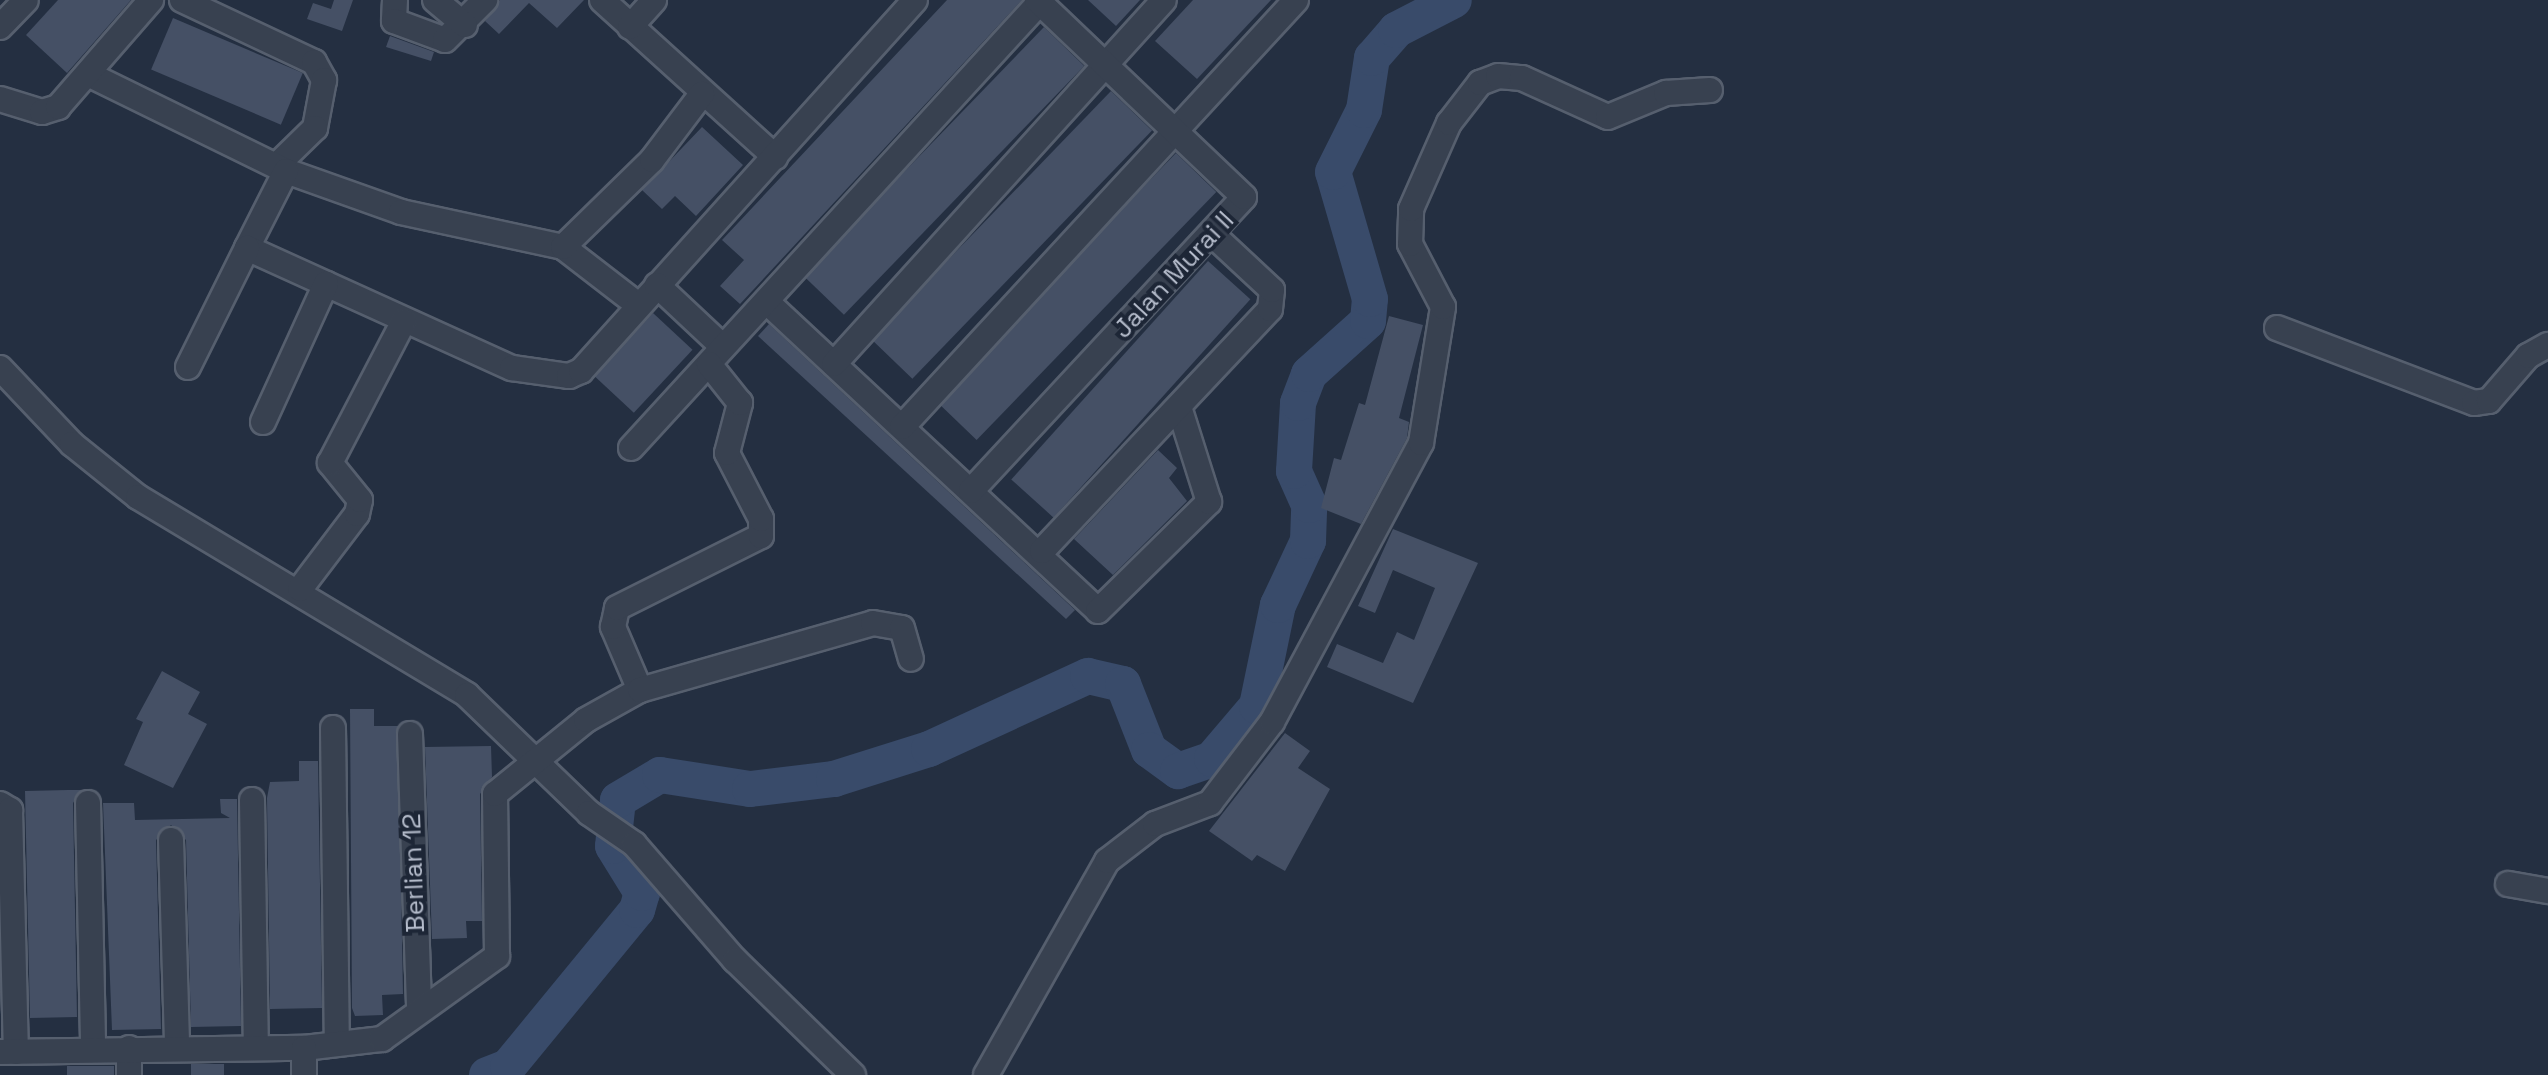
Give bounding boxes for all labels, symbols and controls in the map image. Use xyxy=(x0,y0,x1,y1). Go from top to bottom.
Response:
street label: Jalan Murai II xyxy=(1107,205,1241,345)
street label: Berlian 12 xyxy=(396,813,432,933)

